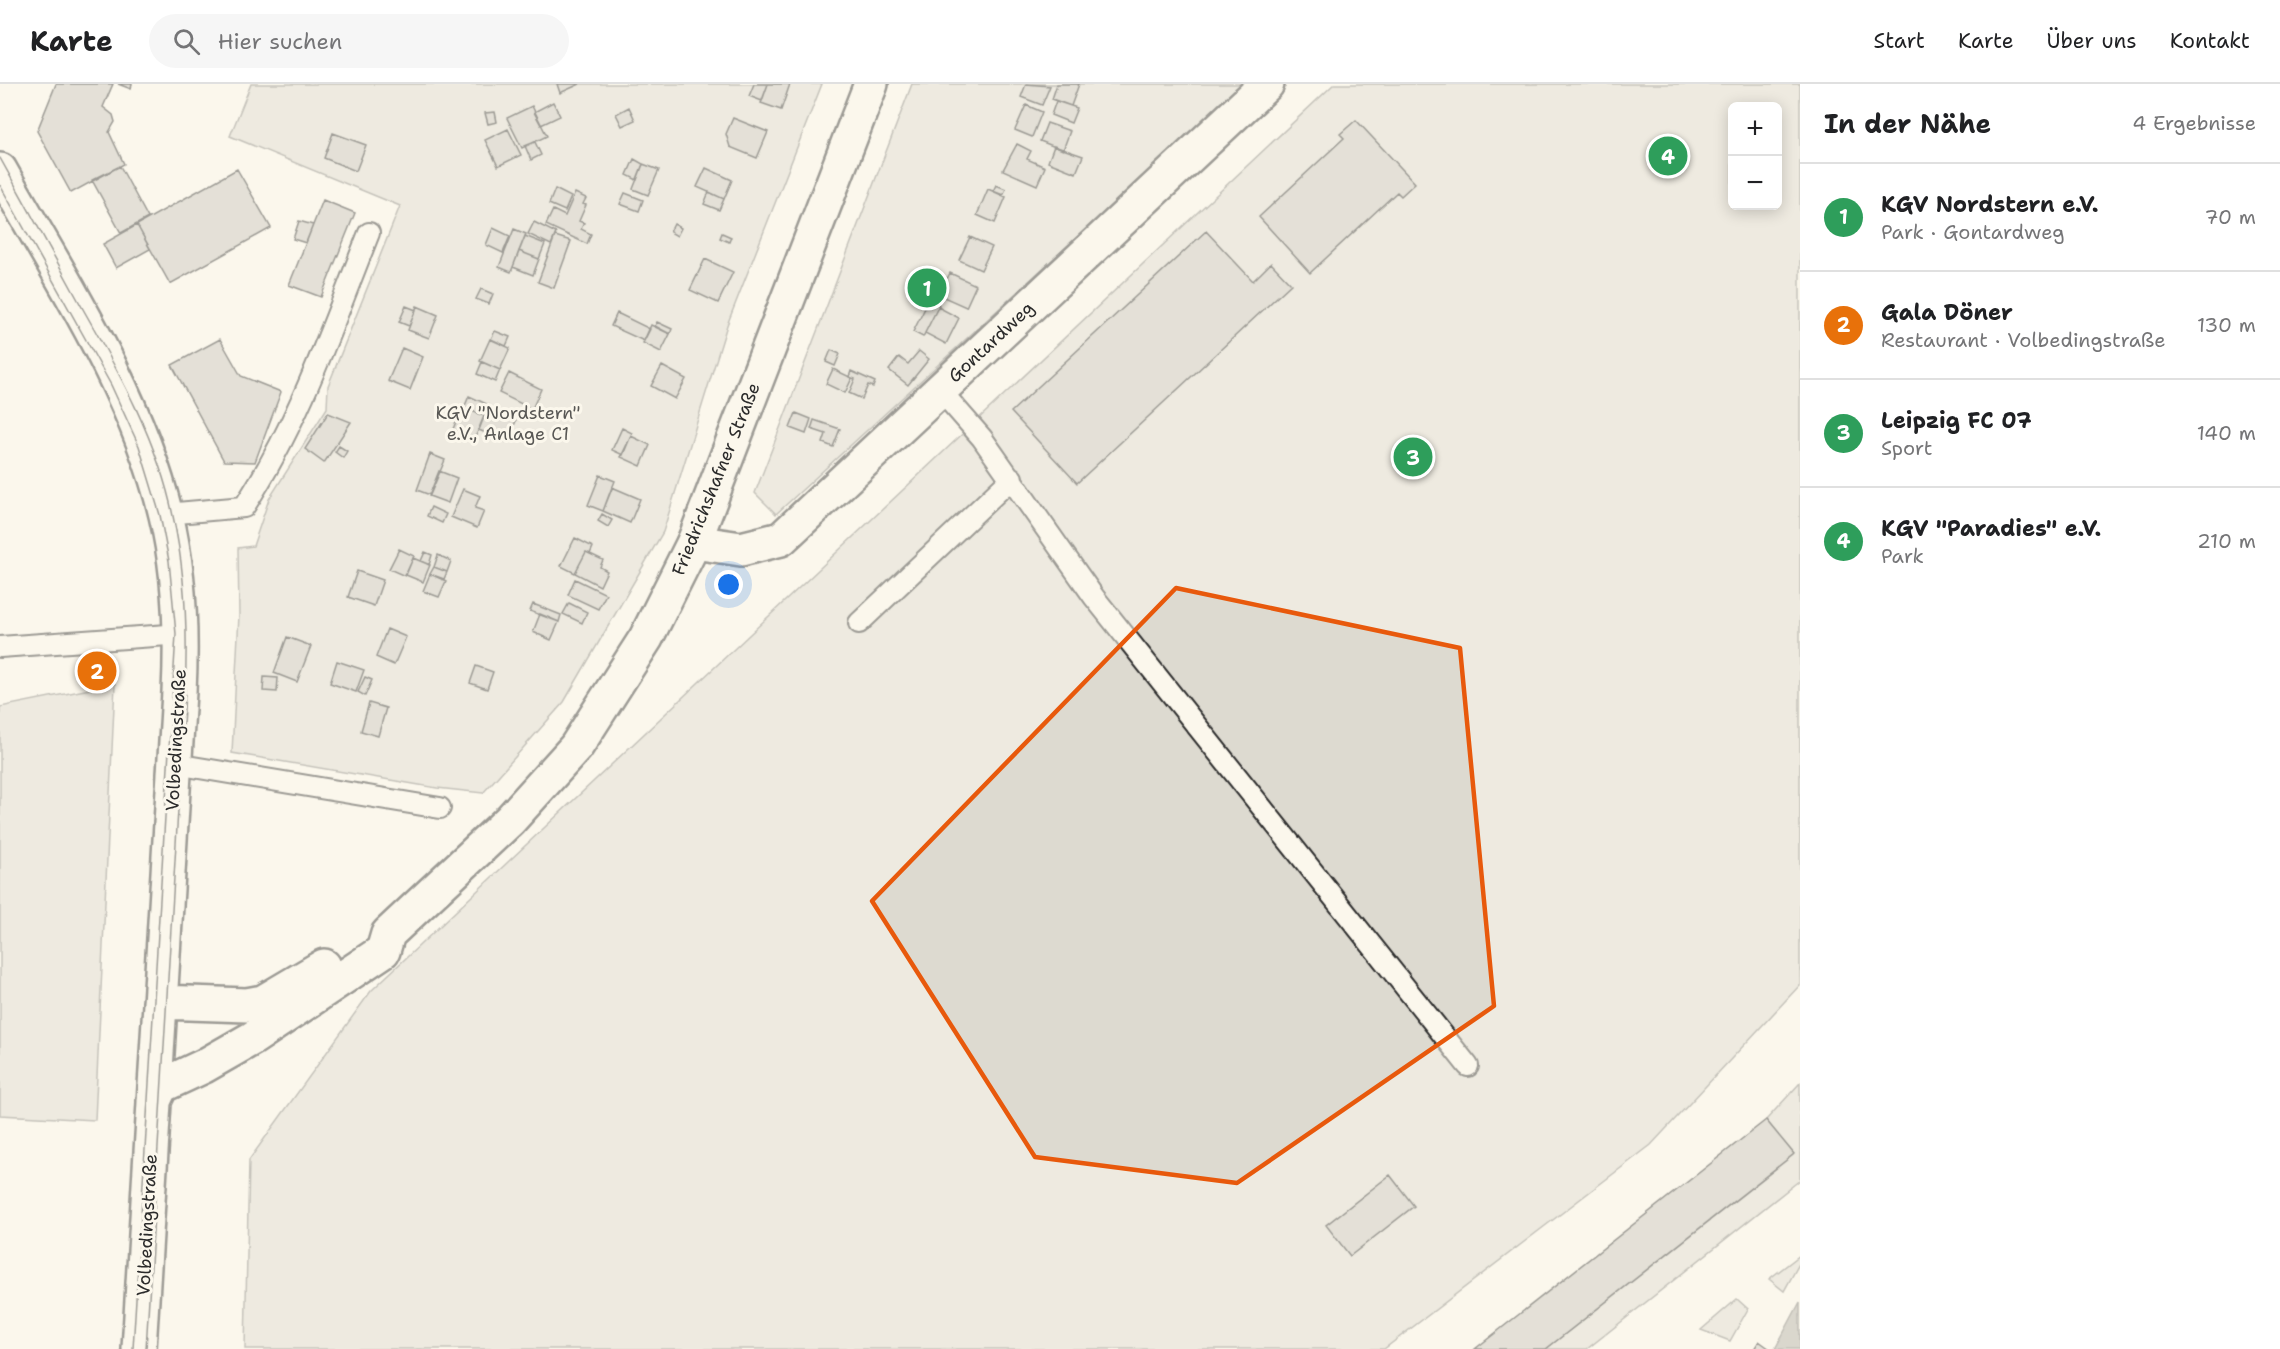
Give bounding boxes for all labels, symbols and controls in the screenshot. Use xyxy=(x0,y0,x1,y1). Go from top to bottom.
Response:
search box xyxy=(149,14,569,68)
text: Karte xyxy=(30,22,113,60)
icon: search xyxy=(170,25,203,58)
text: Hier suchen xyxy=(218,27,342,56)
text: Start xyxy=(1874,27,1925,55)
text: Karte xyxy=(1958,27,2014,55)
text: Über uns xyxy=(2047,27,2137,55)
text: Kontakt xyxy=(2170,27,2250,55)
map controls xyxy=(1728,102,1782,210)
button: + xyxy=(1728,102,1782,156)
text: In der Nähe xyxy=(1824,106,1991,141)
text: 4 Ergebnisse xyxy=(2132,110,2256,136)
pin: 4 xyxy=(1648,134,1688,178)
button: − xyxy=(1728,156,1782,210)
text: KGV Nordstern e.V. xyxy=(1881,190,2099,219)
text: 1 xyxy=(1839,204,1848,230)
text: 70 m xyxy=(2204,204,2256,230)
text: Park · Gontardweg xyxy=(1881,219,2064,245)
pin: 1 xyxy=(908,266,946,310)
street label: Gontardweg xyxy=(943,296,1039,388)
text: Gala Döner xyxy=(1881,298,2013,327)
text: 2 xyxy=(1837,312,1851,338)
text: 130 m xyxy=(2197,312,2256,338)
text: Restaurant · Volbedingstraße xyxy=(1881,327,2166,353)
street label: Friedrichshafner Straße xyxy=(666,379,766,579)
park label: KGV "Nordstern" e.V., Anlage C1 xyxy=(436,401,580,446)
text: Leipzig FC 07 xyxy=(1881,406,2032,435)
text: 3 xyxy=(1837,420,1851,446)
text: 140 m xyxy=(2197,420,2256,446)
pin: 3 xyxy=(1394,434,1432,479)
text: Sport xyxy=(1881,435,1932,461)
text: KGV "Paradies" e.V. xyxy=(1881,514,2101,543)
text: 4 xyxy=(1837,528,1851,554)
text: 210 m xyxy=(2197,528,2256,554)
text: Park xyxy=(1881,543,1924,569)
your location xyxy=(714,570,743,599)
pin: 2 xyxy=(78,648,116,694)
street label: Volbedingstraße xyxy=(160,668,192,812)
street label: Volbedingstraße xyxy=(131,1153,163,1297)

